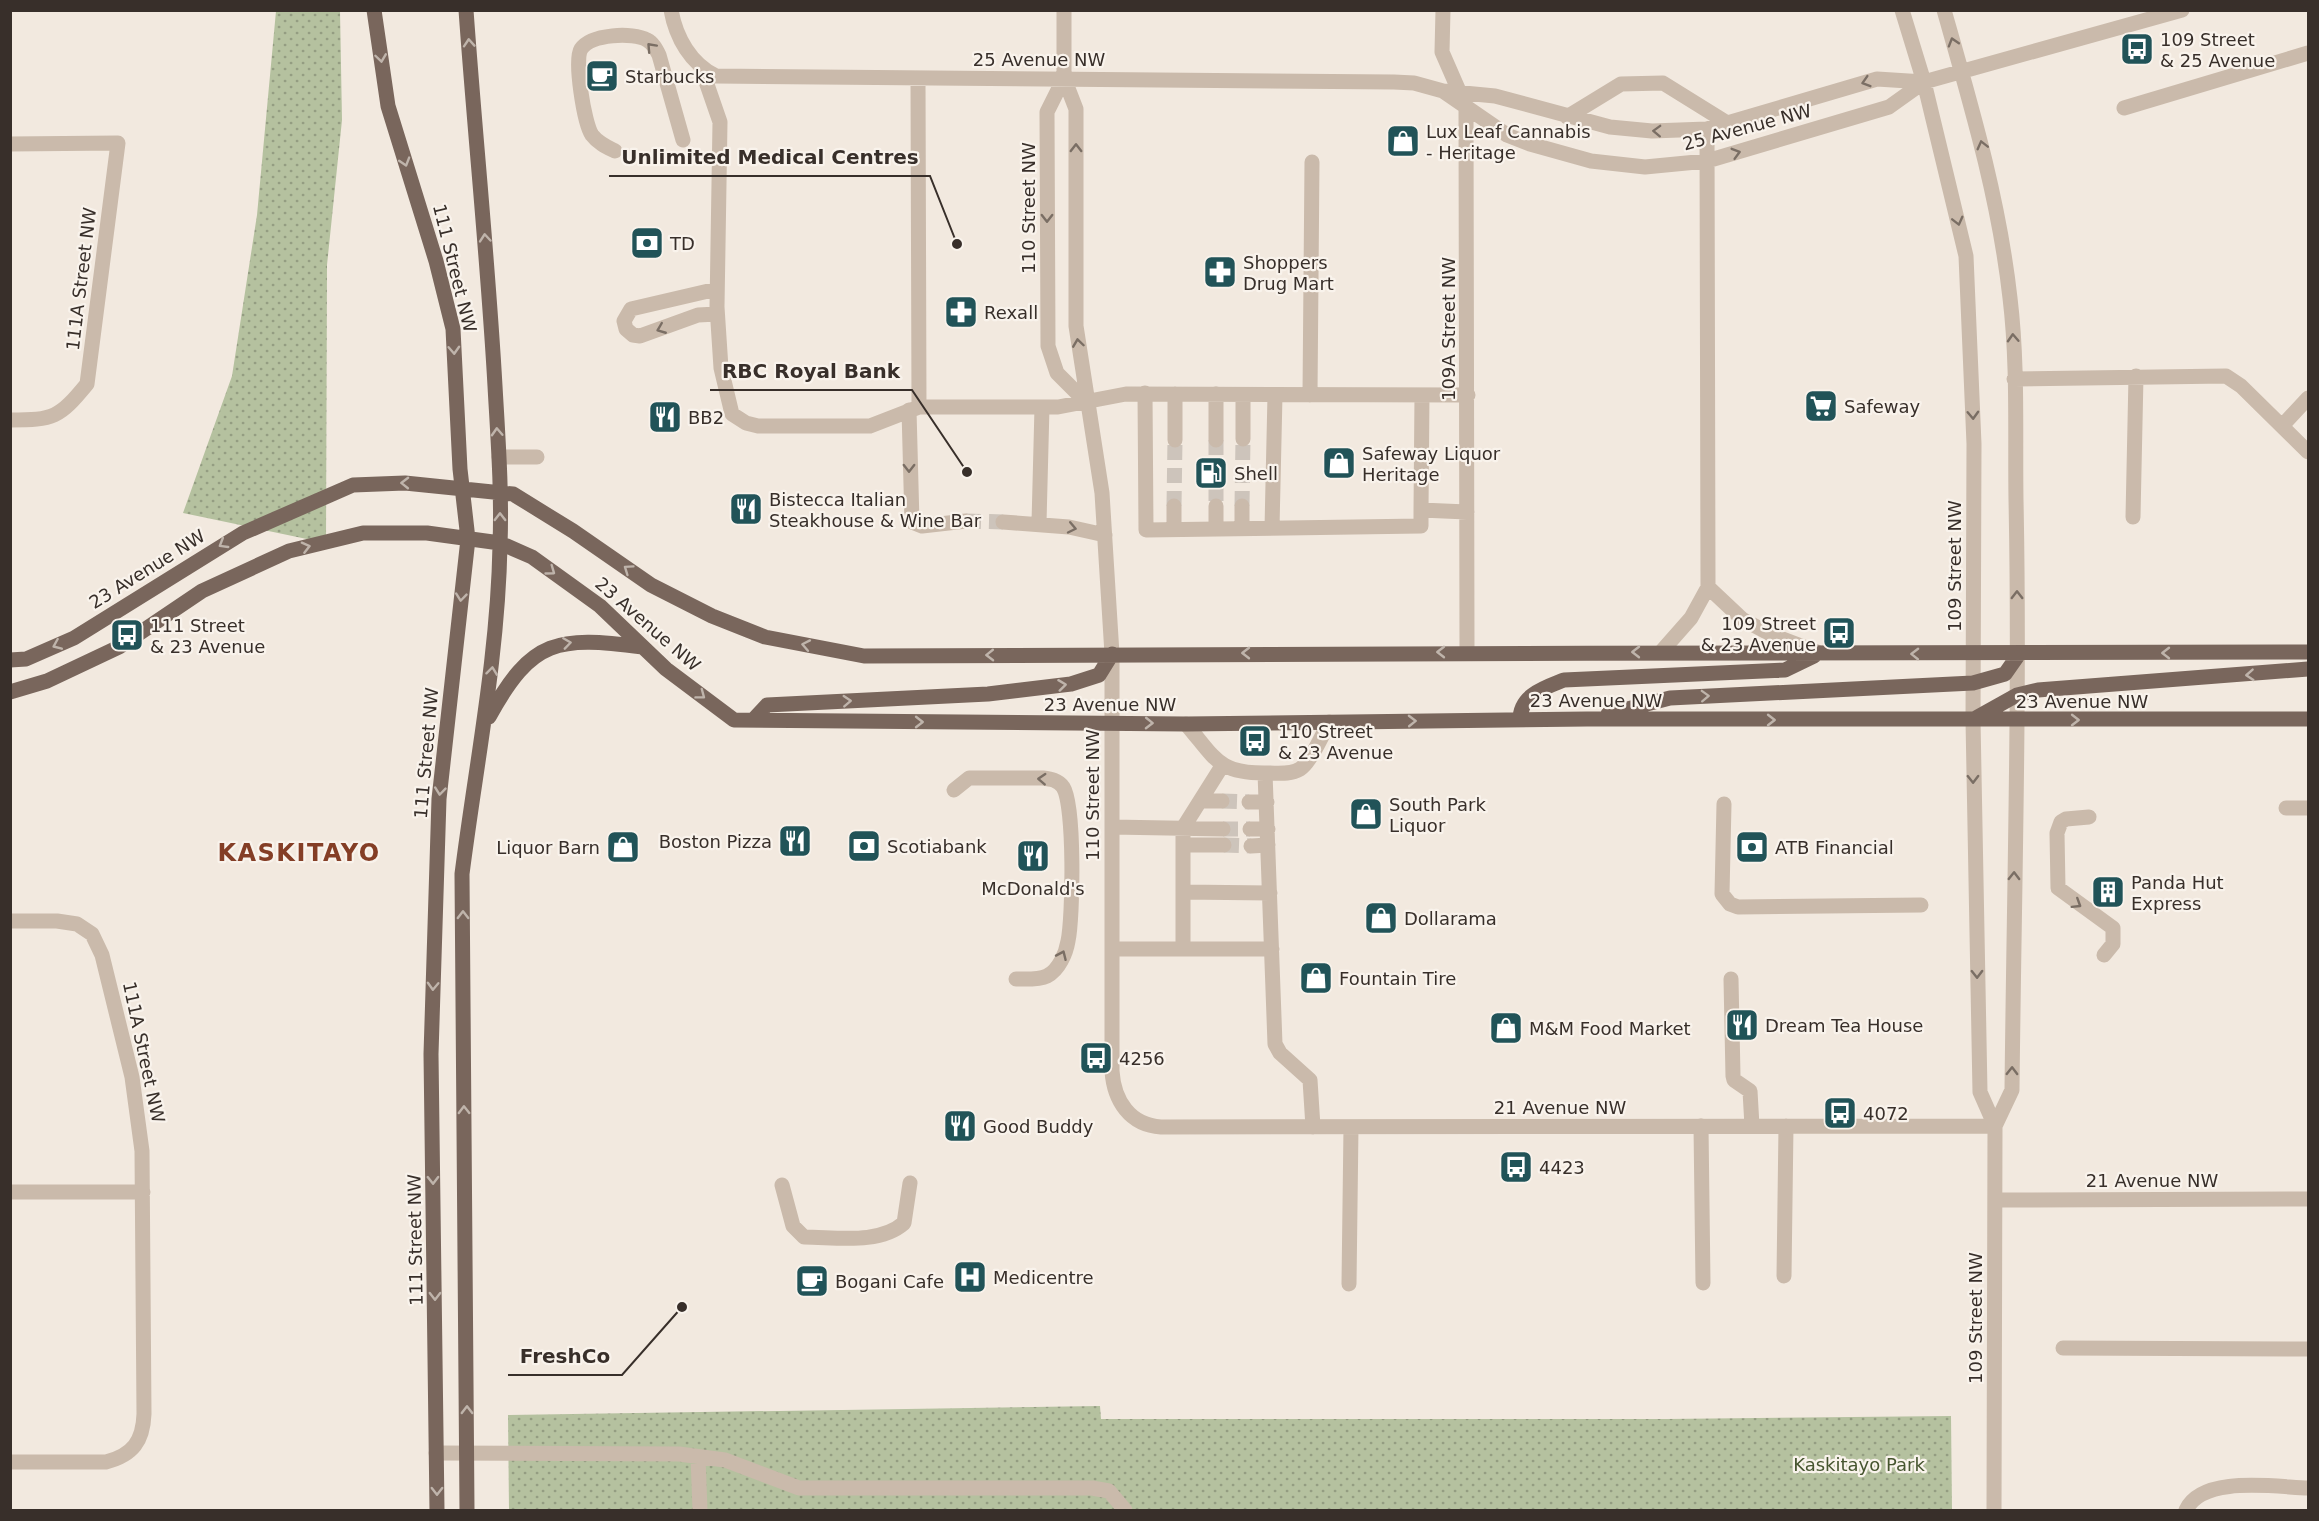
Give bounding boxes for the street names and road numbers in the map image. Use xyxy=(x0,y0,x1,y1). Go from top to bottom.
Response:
street label: 25 Avenue NW xyxy=(973,49,1105,70)
street label: 25 Avenue NW xyxy=(1680,100,1814,154)
street label: 110 Street NW xyxy=(1018,142,1039,274)
street label: 111 Street NW xyxy=(429,202,481,335)
street label: 111A Street NW xyxy=(62,206,100,352)
street label: 109A Street NW xyxy=(1438,257,1459,401)
street label: 109 Street NW xyxy=(1944,500,1965,632)
street label: 23 Avenue NW xyxy=(85,525,209,613)
street label: 23 Avenue NW xyxy=(591,573,705,676)
street label: 111 Street NW xyxy=(410,686,442,820)
street label: 23 Avenue NW xyxy=(1530,690,1662,711)
street label: 23 Avenue NW xyxy=(2016,691,2148,712)
street label: 23 Avenue NW xyxy=(1044,694,1176,715)
street label: 110 Street NW xyxy=(1082,729,1103,861)
street label: 111A Street NW xyxy=(119,979,169,1125)
street label: 21 Avenue NW xyxy=(1494,1097,1626,1118)
street label: 21 Avenue NW xyxy=(2086,1170,2218,1191)
street label: 111 Street NW xyxy=(403,1174,427,1306)
street label: 109 Street NW xyxy=(1965,1252,1986,1384)

